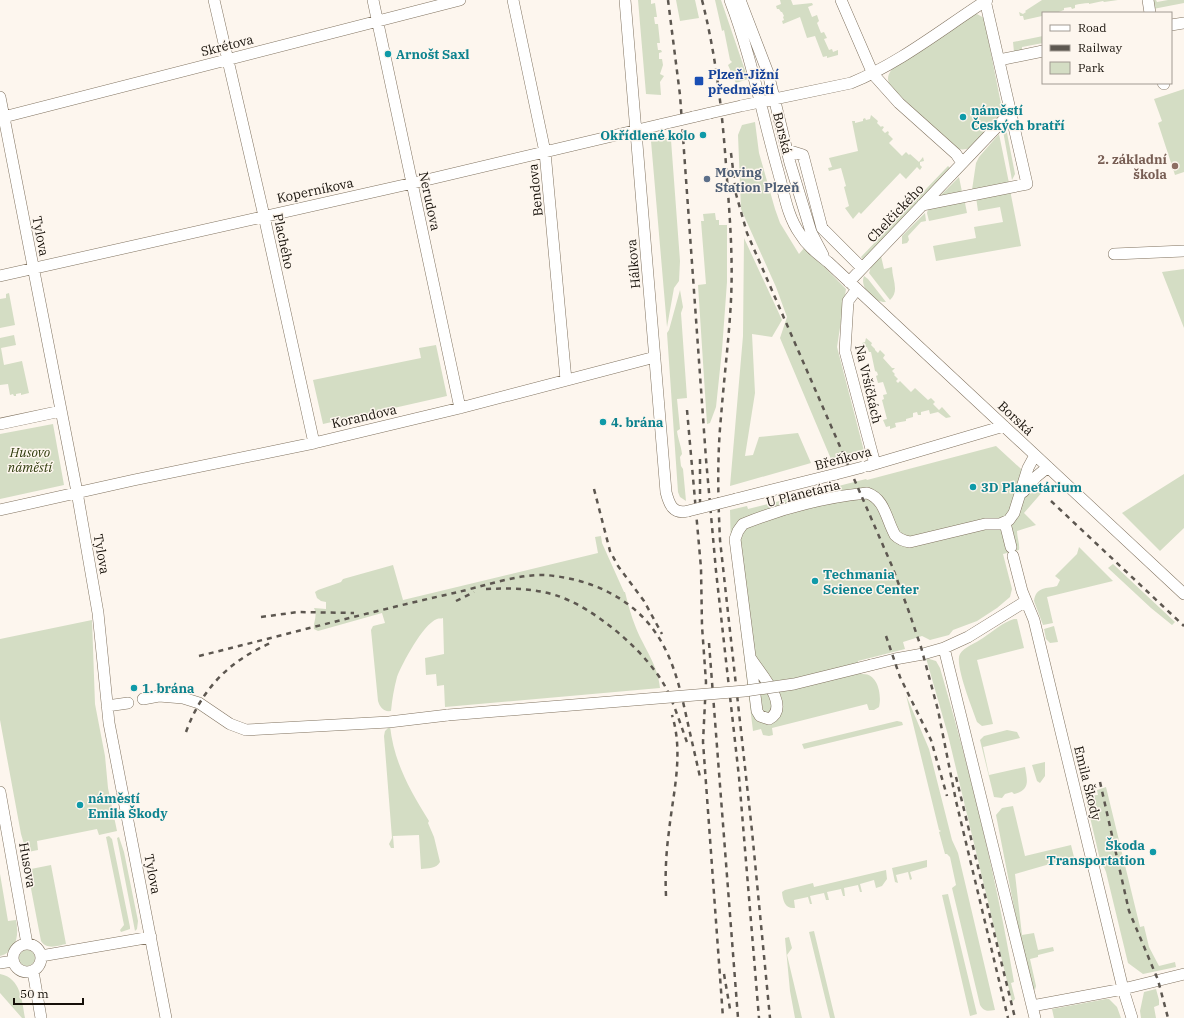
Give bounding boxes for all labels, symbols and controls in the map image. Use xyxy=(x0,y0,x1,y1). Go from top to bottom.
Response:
legend xyxy=(1042,12,1172,84)
text: Road xyxy=(1078,20,1107,35)
street label: Skrétova xyxy=(199,31,255,60)
text: Railway xyxy=(1078,40,1123,55)
place label: Arnošt Saxl xyxy=(396,46,470,63)
marker: Arnošt Saxl xyxy=(383,49,393,59)
text: Park xyxy=(1078,60,1104,75)
place label: Plzeň-Jižní předměstí xyxy=(708,66,780,98)
marker: Plzeň-Jižní předměstí xyxy=(693,75,705,87)
place label: náměstí Českých bratří xyxy=(971,102,1065,134)
street label: Borská xyxy=(769,110,796,156)
marker: náměstí Českých bratří xyxy=(958,112,968,122)
place label: Okřídlené kolo xyxy=(600,127,695,144)
marker: Okřídlené kolo xyxy=(698,130,708,140)
place label: 2. základní škola xyxy=(1097,151,1168,183)
marker: 2. základní škola xyxy=(1170,161,1180,171)
street label: Bendova xyxy=(524,163,547,217)
place label: Moving Station Plzeň xyxy=(715,164,800,196)
street label: Nerudova xyxy=(415,170,444,232)
street label: Koperníkova xyxy=(275,174,355,207)
marker: Moving Station Plzeň xyxy=(702,174,712,184)
street label: Chelčického xyxy=(863,181,927,246)
street label: Plachého xyxy=(269,212,298,270)
street label: Tylova xyxy=(28,215,53,258)
street label: Hálkova xyxy=(623,238,644,289)
street label: Na Vršíčkách xyxy=(851,343,886,425)
street label: Borská xyxy=(994,398,1037,439)
street label: Korandova xyxy=(330,401,398,432)
place label: 4. brána xyxy=(611,414,664,431)
marker: 4. brána xyxy=(598,417,608,427)
street label: Břeňkova xyxy=(813,443,873,474)
park label: Husovo náměstí xyxy=(8,444,53,476)
street label: U Planetária xyxy=(764,476,842,511)
place label: 3D Planetárium xyxy=(981,479,1083,496)
marker: 3D Planetárium xyxy=(968,482,978,492)
street label: Tylova xyxy=(90,533,113,575)
place label: Techmania Science Center xyxy=(823,566,919,598)
marker: Techmania Science Center xyxy=(810,576,820,586)
place label: 1. brána xyxy=(142,680,195,697)
marker: 1. brána xyxy=(129,683,139,693)
street label: Emila Škody xyxy=(1070,744,1105,822)
place label: náměstí Emila Škody xyxy=(88,790,168,822)
marker: náměstí Emila Škody xyxy=(75,800,85,810)
place label: Škoda Transportation xyxy=(1047,837,1146,869)
street label: Husova xyxy=(15,841,40,889)
marker: Škoda Transportation xyxy=(1148,847,1158,857)
street label: Tylova xyxy=(140,853,165,896)
scale bar xyxy=(14,980,83,1006)
text: 50 m xyxy=(20,986,49,1001)

